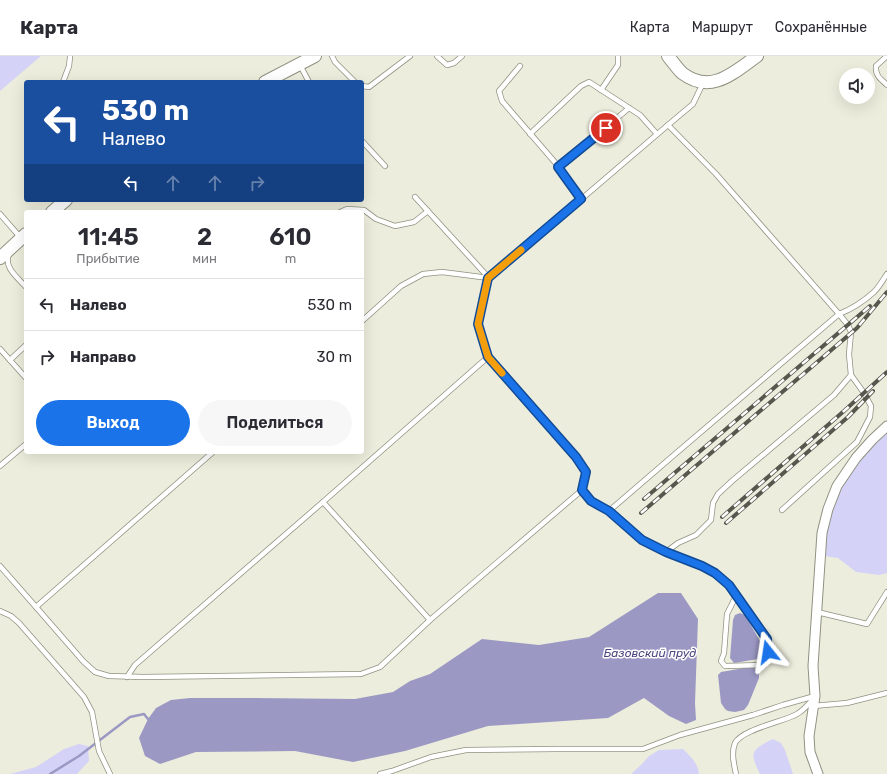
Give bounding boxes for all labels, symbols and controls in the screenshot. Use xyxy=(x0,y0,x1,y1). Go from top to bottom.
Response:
text: Карта xyxy=(20,16,78,39)
text: Карта xyxy=(630,19,670,36)
text: Маршрут xyxy=(692,19,753,36)
text: Сохранённые xyxy=(775,19,867,36)
map controls xyxy=(839,68,875,104)
button: sound xyxy=(839,68,875,104)
text: 530 m xyxy=(102,94,189,127)
icon: left xyxy=(36,96,88,148)
pin xyxy=(589,111,623,145)
icon: arrive xyxy=(595,117,617,139)
text: Налево xyxy=(102,128,166,150)
icon: left xyxy=(120,172,142,194)
icon: ahead xyxy=(162,172,184,194)
icon: ahead xyxy=(204,172,226,194)
icon: right xyxy=(246,172,268,194)
text: 11:45 xyxy=(78,223,139,251)
text: 2 xyxy=(197,223,212,251)
text: 610 xyxy=(269,223,312,251)
text: Прибытие xyxy=(76,251,140,266)
text: мин xyxy=(192,251,217,266)
text: m xyxy=(285,251,296,266)
icon: left xyxy=(36,294,58,316)
text: Налево xyxy=(70,296,127,314)
text: 530 m xyxy=(308,296,352,314)
icon: right xyxy=(36,346,58,368)
text: Направо xyxy=(70,348,136,366)
text: 30 m xyxy=(316,348,352,366)
button: Выход xyxy=(36,400,190,446)
button: Поделиться xyxy=(198,400,352,446)
position arrow xyxy=(747,631,789,673)
water label: Базовский пруд xyxy=(604,646,696,660)

